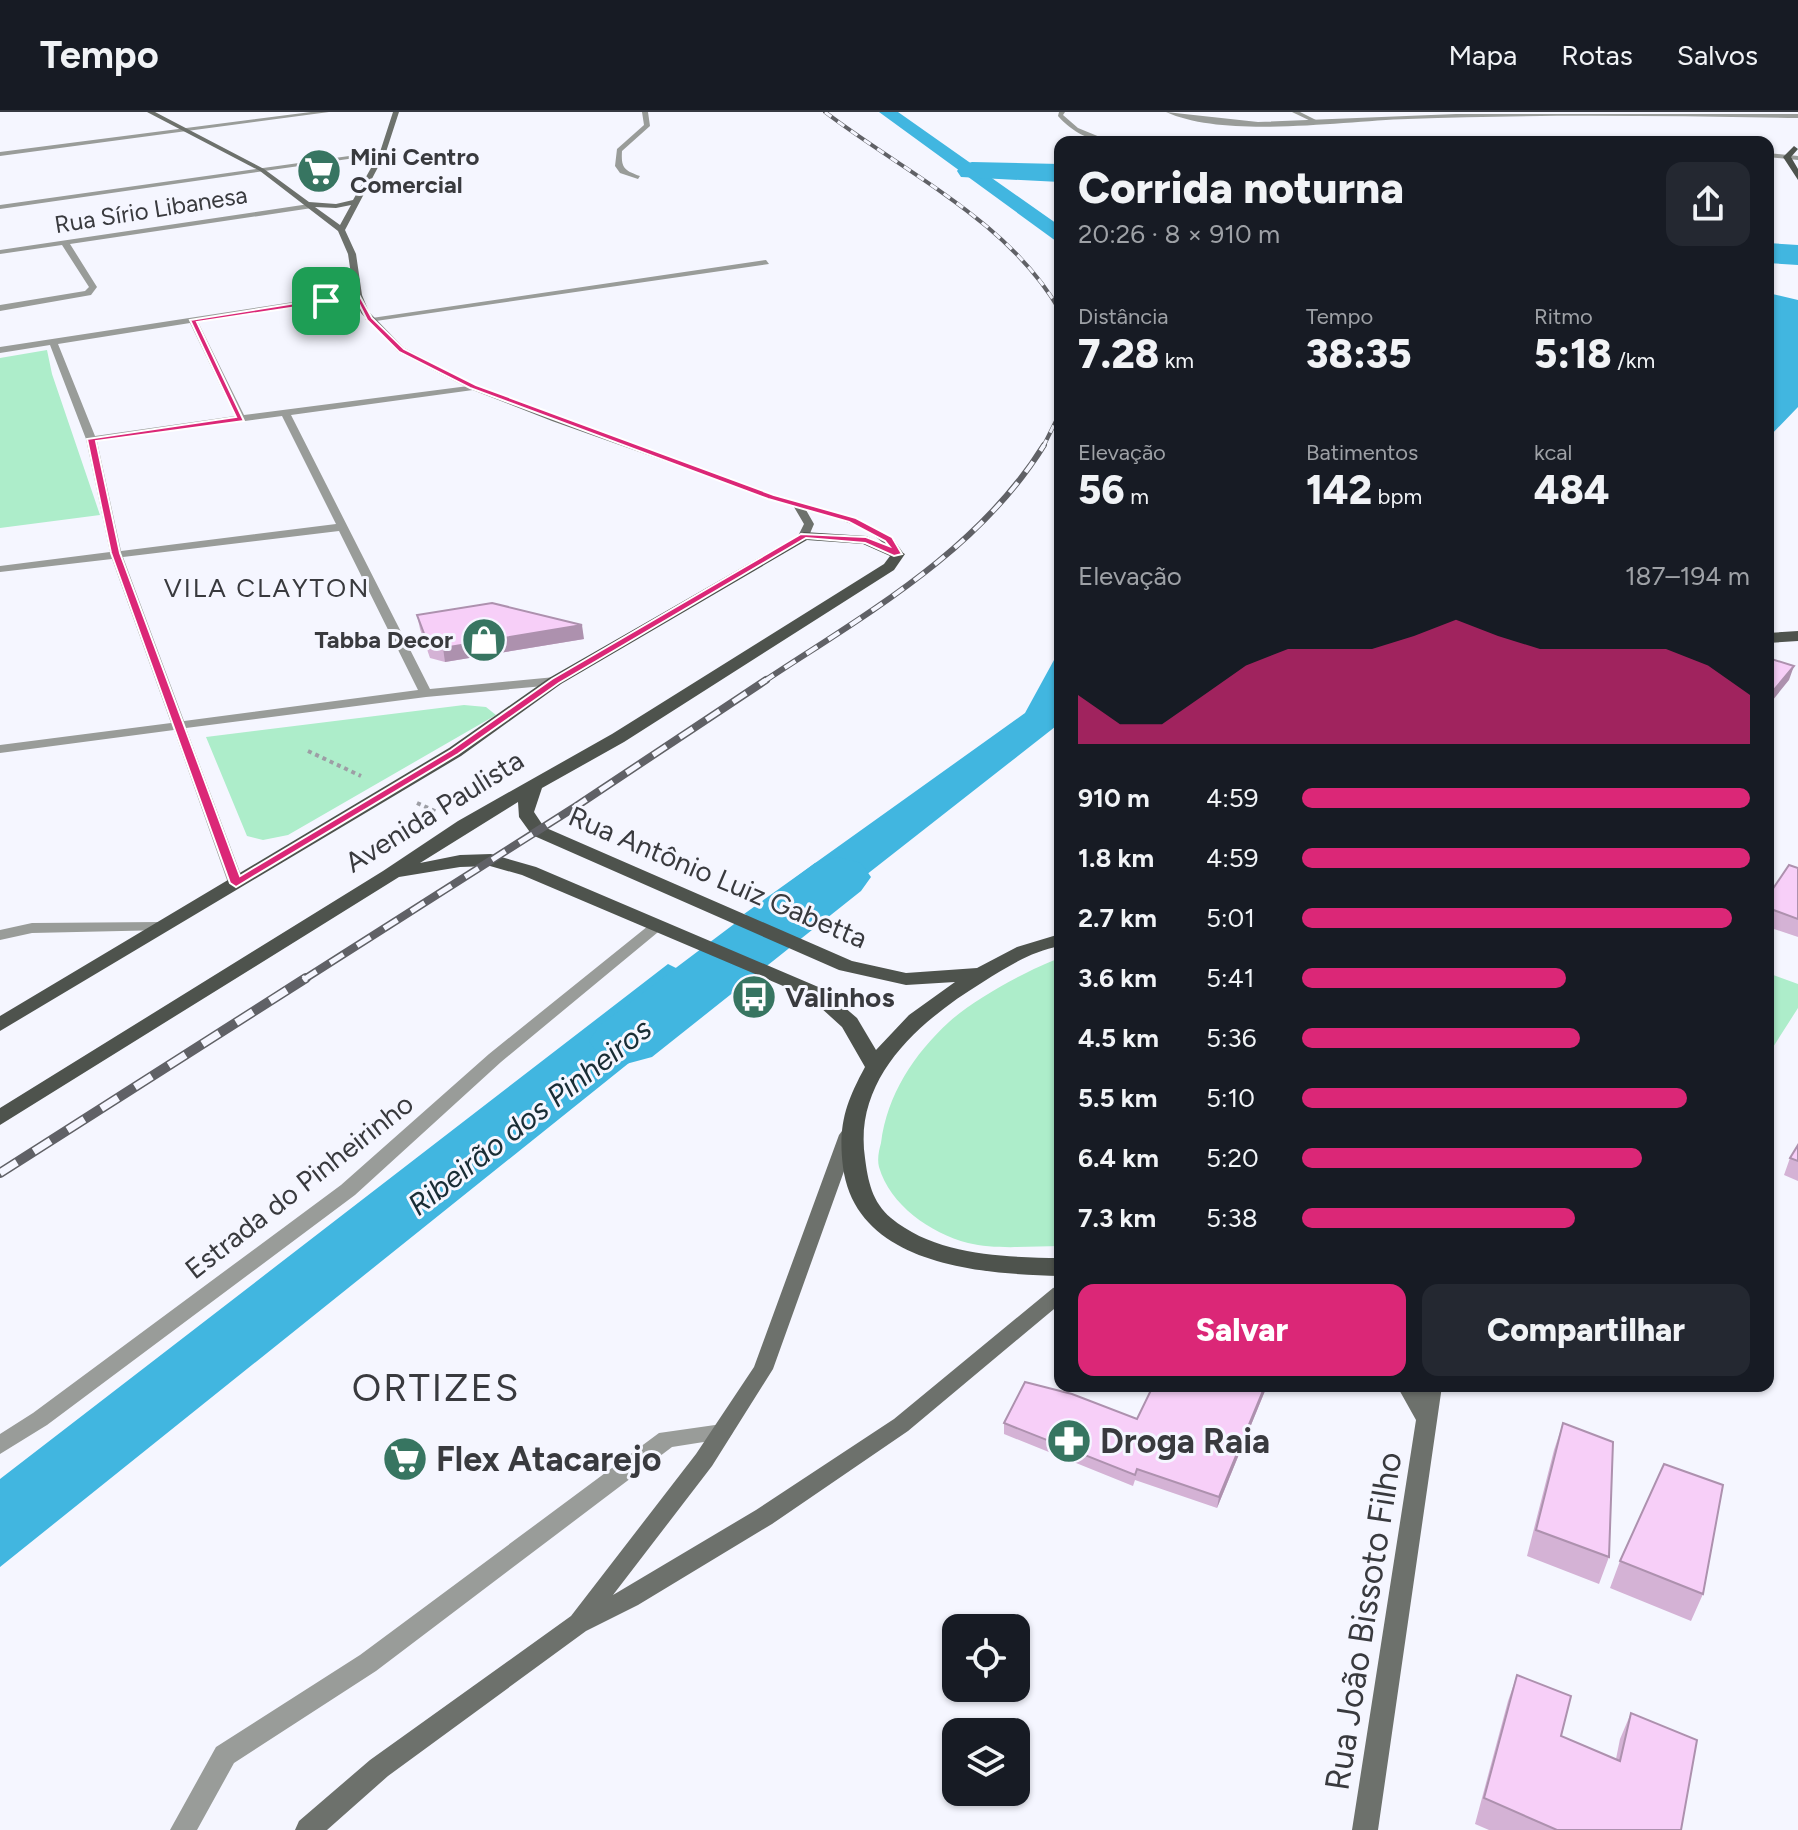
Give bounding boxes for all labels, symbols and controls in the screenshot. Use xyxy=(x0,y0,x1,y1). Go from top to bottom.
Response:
text: Tempo xyxy=(40,32,159,78)
text: Mapa xyxy=(1448,38,1517,72)
text: Rotas xyxy=(1561,38,1633,72)
text: Salvos xyxy=(1677,38,1758,72)
place label: Mini Centro Comercial xyxy=(350,142,480,199)
supermarket icon: Mini Centro Comercial xyxy=(295,147,343,195)
text: Corrida noturna xyxy=(1078,161,1404,214)
button: share xyxy=(1666,162,1750,246)
street label: Rua Sírio Libanesa xyxy=(53,180,249,239)
text: 20:26 · 8 × 910 m xyxy=(1078,218,1280,250)
pin xyxy=(292,267,360,335)
icon: arrive xyxy=(304,279,348,323)
text: Distância xyxy=(1078,303,1168,330)
text: Tempo xyxy=(1306,303,1373,330)
text: Ritmo xyxy=(1534,303,1593,330)
text: 7.28 xyxy=(1078,330,1159,378)
text: 38:35 xyxy=(1306,330,1412,378)
text: 5:18 xyxy=(1534,330,1612,378)
text: km xyxy=(1159,347,1194,374)
text: /km xyxy=(1612,347,1655,374)
text: Elevação xyxy=(1078,439,1166,466)
text: Batimentos xyxy=(1306,439,1418,466)
text: kcal xyxy=(1534,439,1572,466)
text: 56 xyxy=(1078,466,1125,514)
text: 142 xyxy=(1306,466,1372,514)
text: 484 xyxy=(1534,466,1610,514)
text: m xyxy=(1125,483,1149,510)
text: bpm xyxy=(1372,483,1422,510)
text: Elevação xyxy=(1078,560,1182,592)
text: 187–194 m xyxy=(1625,560,1750,592)
district label: VILA CLAYTON xyxy=(164,572,370,604)
shop icon: Tabba Decor xyxy=(460,616,508,664)
place label: Tabba Decor xyxy=(314,625,453,654)
street label: Avenida Paulista xyxy=(338,742,530,880)
text: 910 m xyxy=(1078,782,1150,814)
text: 4:59 xyxy=(1206,782,1258,814)
street label: Rua Antônio Luiz Gabetta xyxy=(564,799,872,955)
text: 1.8 km xyxy=(1078,842,1154,874)
text: 4:59 xyxy=(1206,842,1258,874)
text: 2.7 km xyxy=(1078,902,1157,934)
text: 5:01 xyxy=(1206,902,1255,934)
text: 3.6 km xyxy=(1078,962,1157,994)
text: 5:41 xyxy=(1206,962,1254,994)
bus stop icon: Valinhos xyxy=(730,973,778,1021)
place label: Valinhos xyxy=(785,980,894,1014)
water label: Ribeirão dos Pinheiros xyxy=(401,1010,659,1223)
text: 4.5 km xyxy=(1078,1022,1159,1054)
text: 5:36 xyxy=(1206,1022,1256,1054)
text: 5.5 km xyxy=(1078,1082,1158,1114)
text: 5:10 xyxy=(1206,1082,1255,1114)
street label: Estrada do Pinheirinho xyxy=(178,1086,420,1286)
text: 6.4 km xyxy=(1078,1142,1159,1174)
text: 5:20 xyxy=(1206,1142,1259,1174)
text: 7.3 km xyxy=(1078,1202,1156,1234)
text: 5:38 xyxy=(1206,1202,1258,1234)
button: Salvar xyxy=(1078,1284,1406,1376)
button: Compartilhar xyxy=(1422,1284,1750,1376)
district label: ORTIZES xyxy=(352,1365,520,1411)
pharmacy icon: Droga Raia xyxy=(1045,1417,1093,1465)
place label: Droga Raia xyxy=(1100,1421,1270,1462)
supermarket icon: Flex Atacarejo xyxy=(381,1435,429,1483)
place label: Flex Atacarejo xyxy=(436,1439,662,1480)
street label: Rua João Bissoto Filho xyxy=(1316,1449,1411,1793)
map controls xyxy=(942,1614,1030,1806)
button: locate xyxy=(942,1614,1030,1702)
button: layers xyxy=(942,1718,1030,1806)

